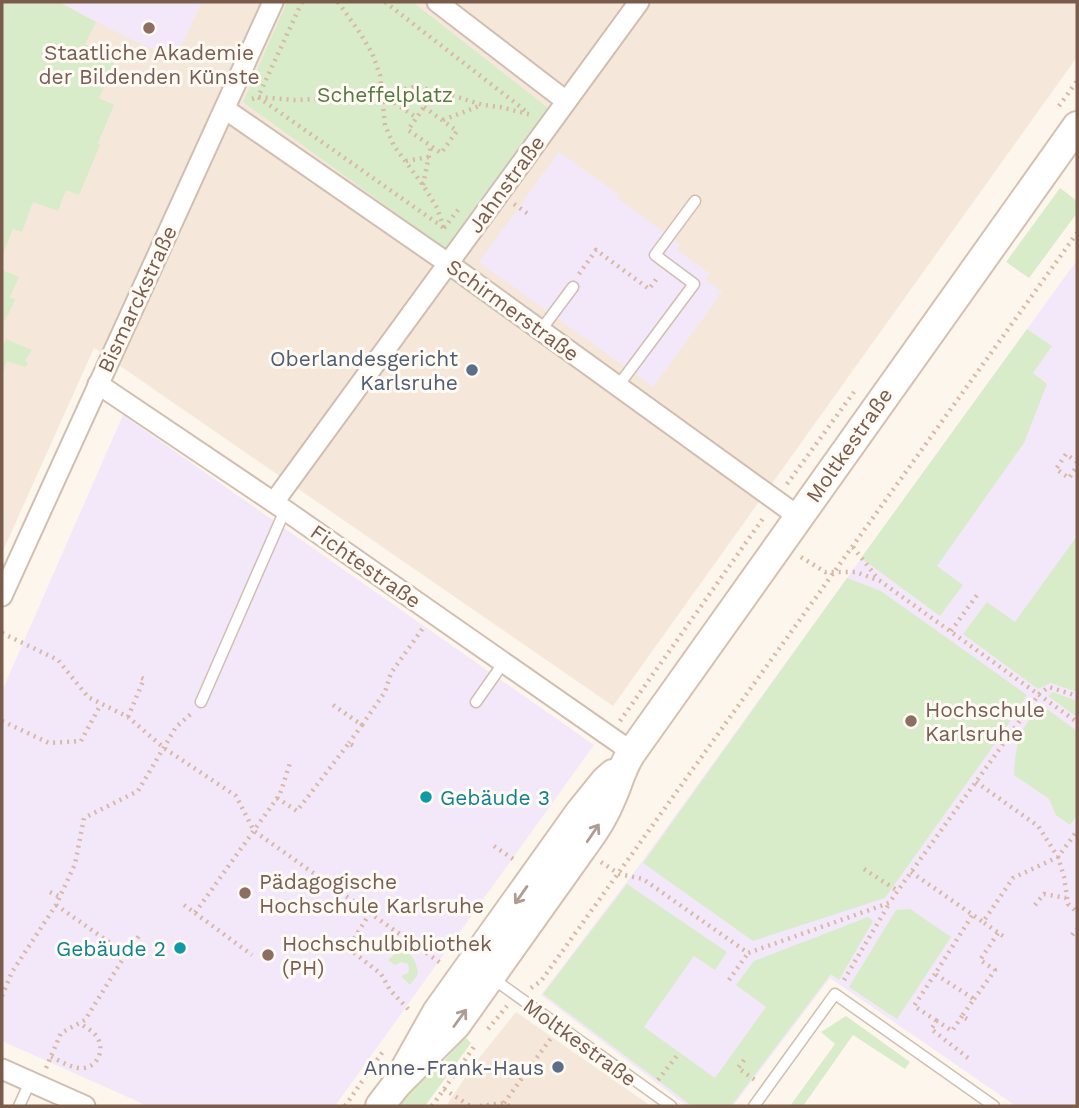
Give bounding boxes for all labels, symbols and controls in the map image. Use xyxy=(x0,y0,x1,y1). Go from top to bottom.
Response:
marker: Staatliche Akademie der Bildenden Künste xyxy=(141,20,157,36)
place label: Staatliche Akademie der Bildenden Künste xyxy=(38,40,260,89)
park label: Scheffelplatz xyxy=(317,82,453,107)
street label: Jahnstraße xyxy=(462,130,550,238)
street label: Bismarckstraße xyxy=(92,222,182,376)
street label: Schirmerstraße xyxy=(442,254,584,366)
place label: Oberlandesgericht Karlsruhe xyxy=(270,346,458,395)
marker: Oberlandesgericht Karlsruhe xyxy=(464,362,480,378)
street label: Moltkestraße xyxy=(800,383,898,507)
street label: Fichtestraße xyxy=(306,519,426,613)
place label: Hochschule Karlsruhe xyxy=(925,697,1045,746)
marker: Hochschule Karlsruhe xyxy=(903,713,919,729)
place label: Gebäude 3 xyxy=(440,785,550,810)
marker: Gebäude 3 xyxy=(418,789,434,805)
one-way arrow xyxy=(585,824,600,843)
place label: Pädagogische Hochschule Karlsruhe xyxy=(259,869,484,918)
marker: Pädagogische Hochschule Karlsruhe xyxy=(237,885,253,901)
one-way arrow xyxy=(513,885,528,904)
place label: Hochschulbibliothek (PH) xyxy=(282,931,492,980)
place label: Gebäude 2 xyxy=(56,936,166,961)
marker: Gebäude 2 xyxy=(172,940,188,956)
marker: Hochschulbibliothek (PH) xyxy=(260,947,276,963)
street label: Moltkestraße xyxy=(518,993,642,1091)
one-way arrow xyxy=(453,1009,467,1028)
place label: Anne-Frank-Haus xyxy=(364,1055,544,1080)
marker: Anne-Frank-Haus xyxy=(550,1059,566,1075)

